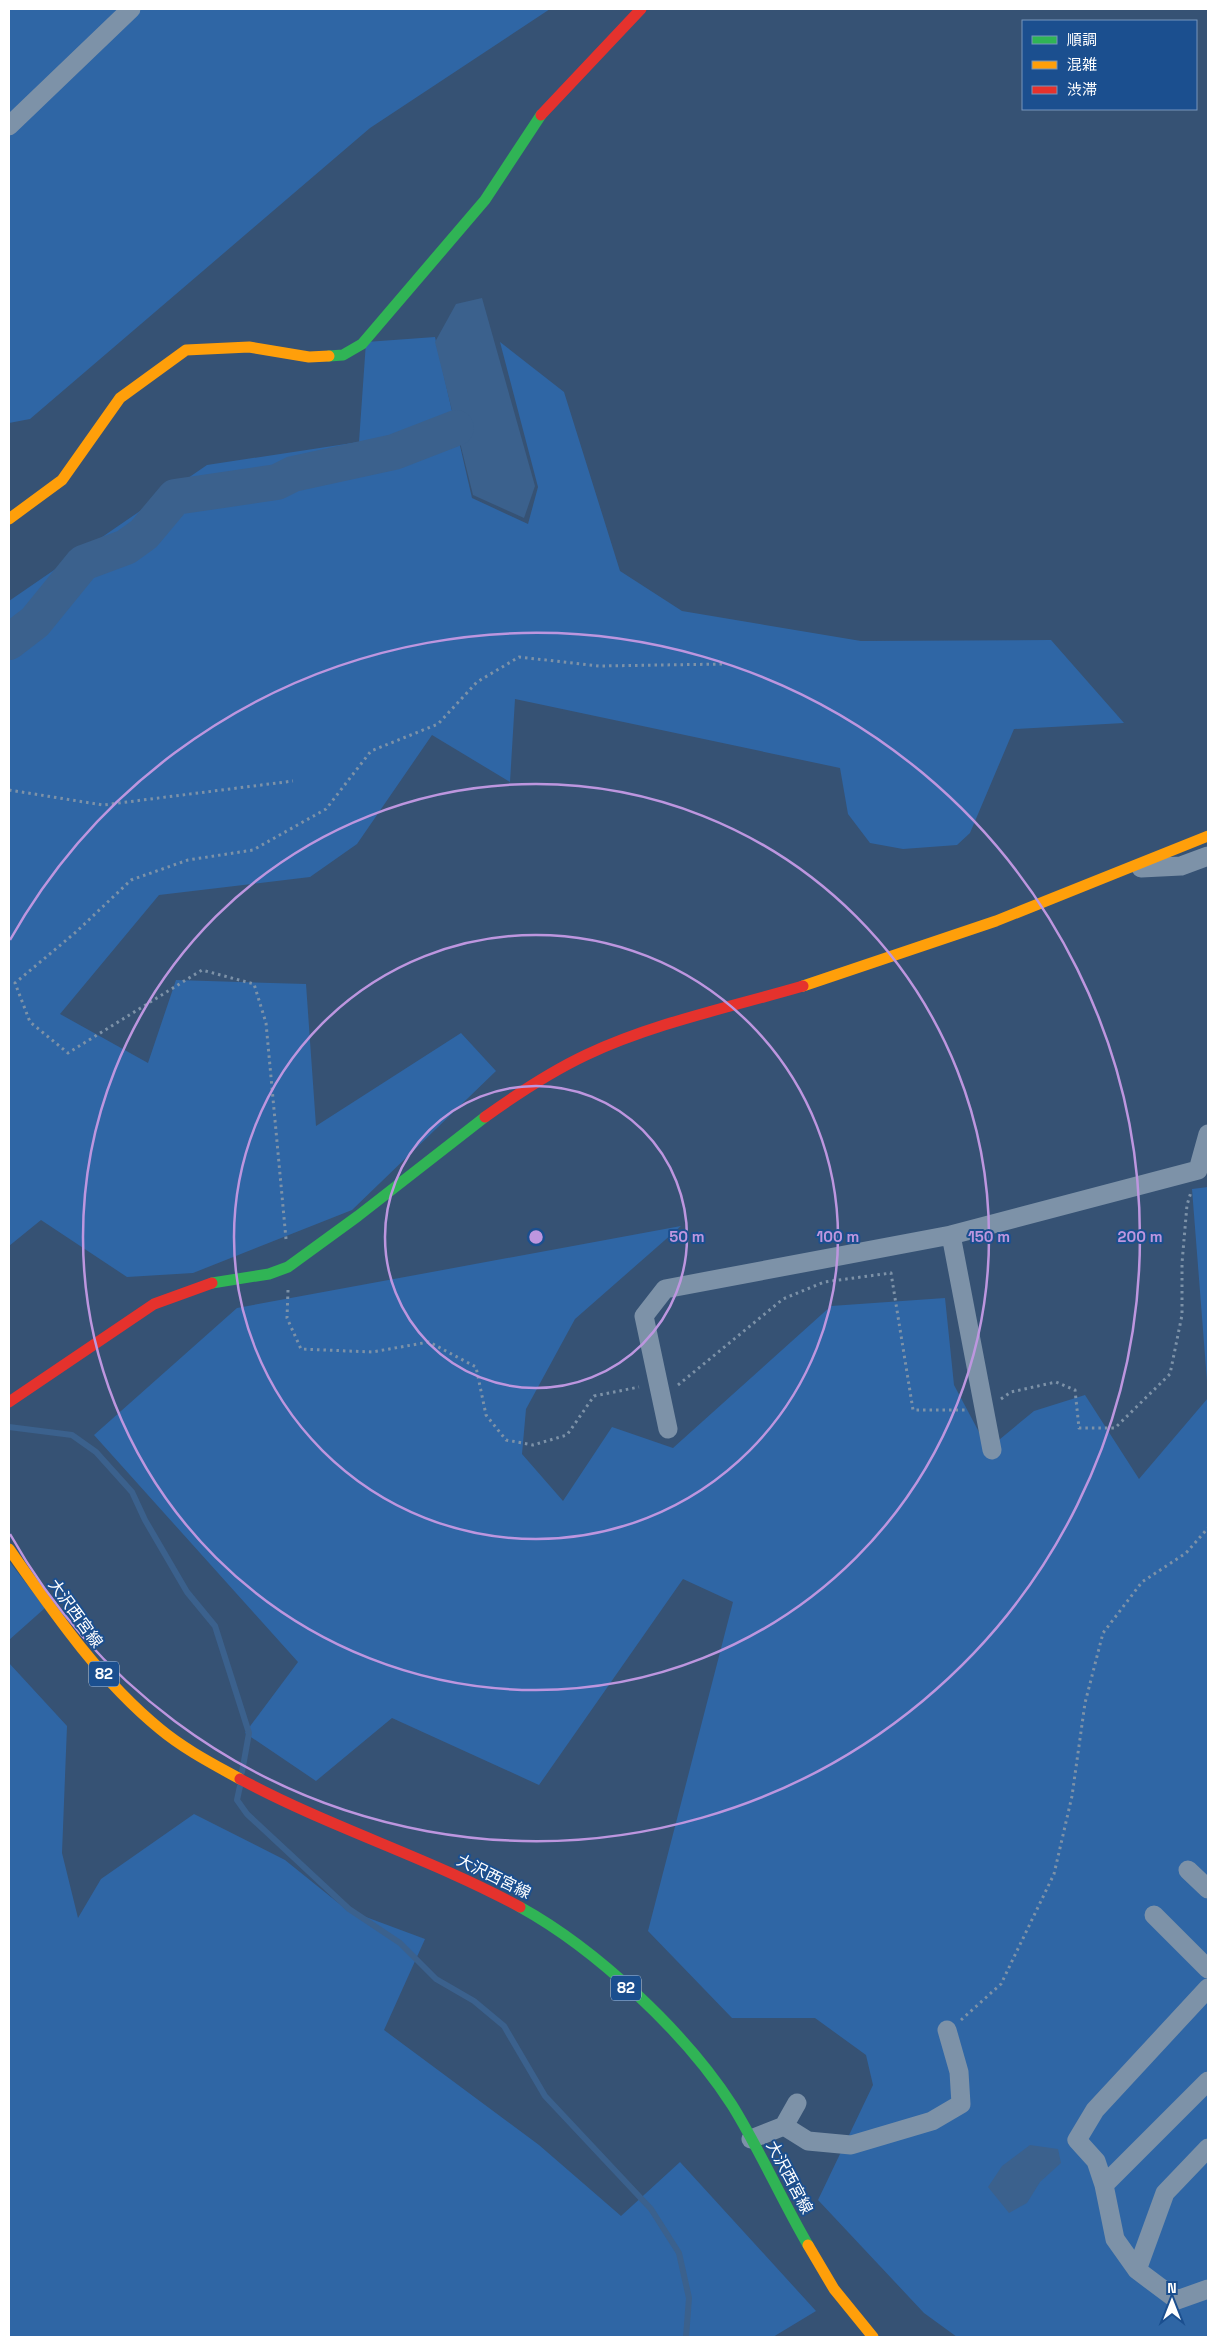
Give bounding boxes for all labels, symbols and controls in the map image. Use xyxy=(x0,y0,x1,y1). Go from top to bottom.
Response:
legend xyxy=(1022,20,1197,110)
text: 順調 xyxy=(1067,30,1097,49)
text: 混雑 xyxy=(1067,55,1097,74)
text: 渋滞 xyxy=(1067,80,1097,99)
text: 50 m xyxy=(669,1227,705,1246)
text: 100 m xyxy=(817,1227,859,1246)
text: 150 m xyxy=(968,1227,1010,1246)
text: 200 m xyxy=(1118,1227,1162,1246)
centre of rings xyxy=(527,1228,545,1246)
street label: 大沢西宮線 xyxy=(44,1575,108,1652)
road number: 82 xyxy=(89,1662,119,1686)
street label: 大沢西宮線 xyxy=(453,1849,534,1903)
road number: 82 xyxy=(611,1976,641,2000)
street label: 大沢西宮線 xyxy=(762,2137,818,2217)
north arrow xyxy=(1147,2276,1197,2326)
text: N xyxy=(1167,2279,1177,2297)

